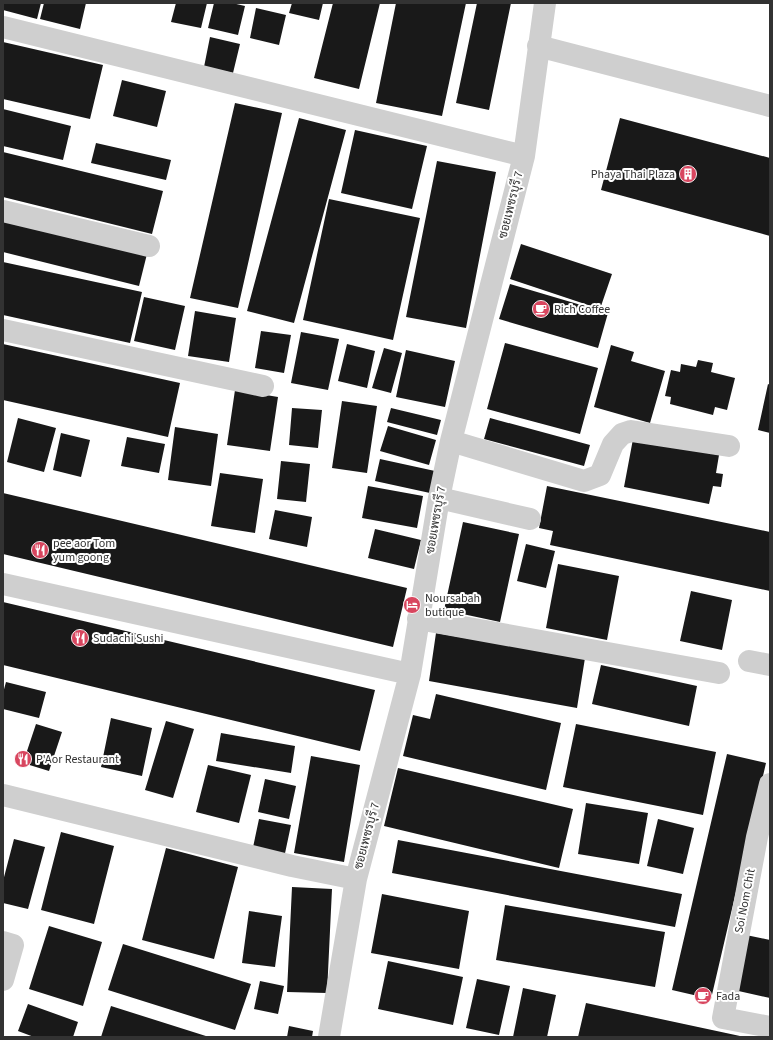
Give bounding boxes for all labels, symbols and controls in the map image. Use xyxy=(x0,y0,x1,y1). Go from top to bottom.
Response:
building icon: Phaya Thai Plaza xyxy=(678,164,698,184)
place label: Phaya Thai Plaza xyxy=(591,166,675,183)
street label: ซอยเพชรบุรี 7 xyxy=(494,170,528,240)
cafe icon: Rich Coffee xyxy=(531,299,551,319)
place label: Rich Coffee xyxy=(554,301,610,318)
street label: ซอยเพชรบุรี 7 xyxy=(422,485,450,555)
place label: pee aor Tom yum goong xyxy=(53,535,115,566)
restaurant icon: pee aor Tom yum goong xyxy=(30,540,50,560)
place label: Noursabah butique xyxy=(425,590,480,621)
hotel icon: Noursabah butique xyxy=(402,595,422,615)
restaurant icon: Sudachi Sushi xyxy=(70,628,90,648)
place label: Sudachi Sushi xyxy=(93,630,163,647)
restaurant icon: P'Aor Restaurant xyxy=(13,749,33,769)
place label: P'Aor Restaurant xyxy=(36,751,119,768)
street label: ซอยเพชรบุรี 7 xyxy=(350,801,384,871)
street label: Soi Nom Chit xyxy=(730,867,760,935)
cafe icon: Fada xyxy=(693,986,713,1006)
place label: Fada xyxy=(716,988,740,1005)

